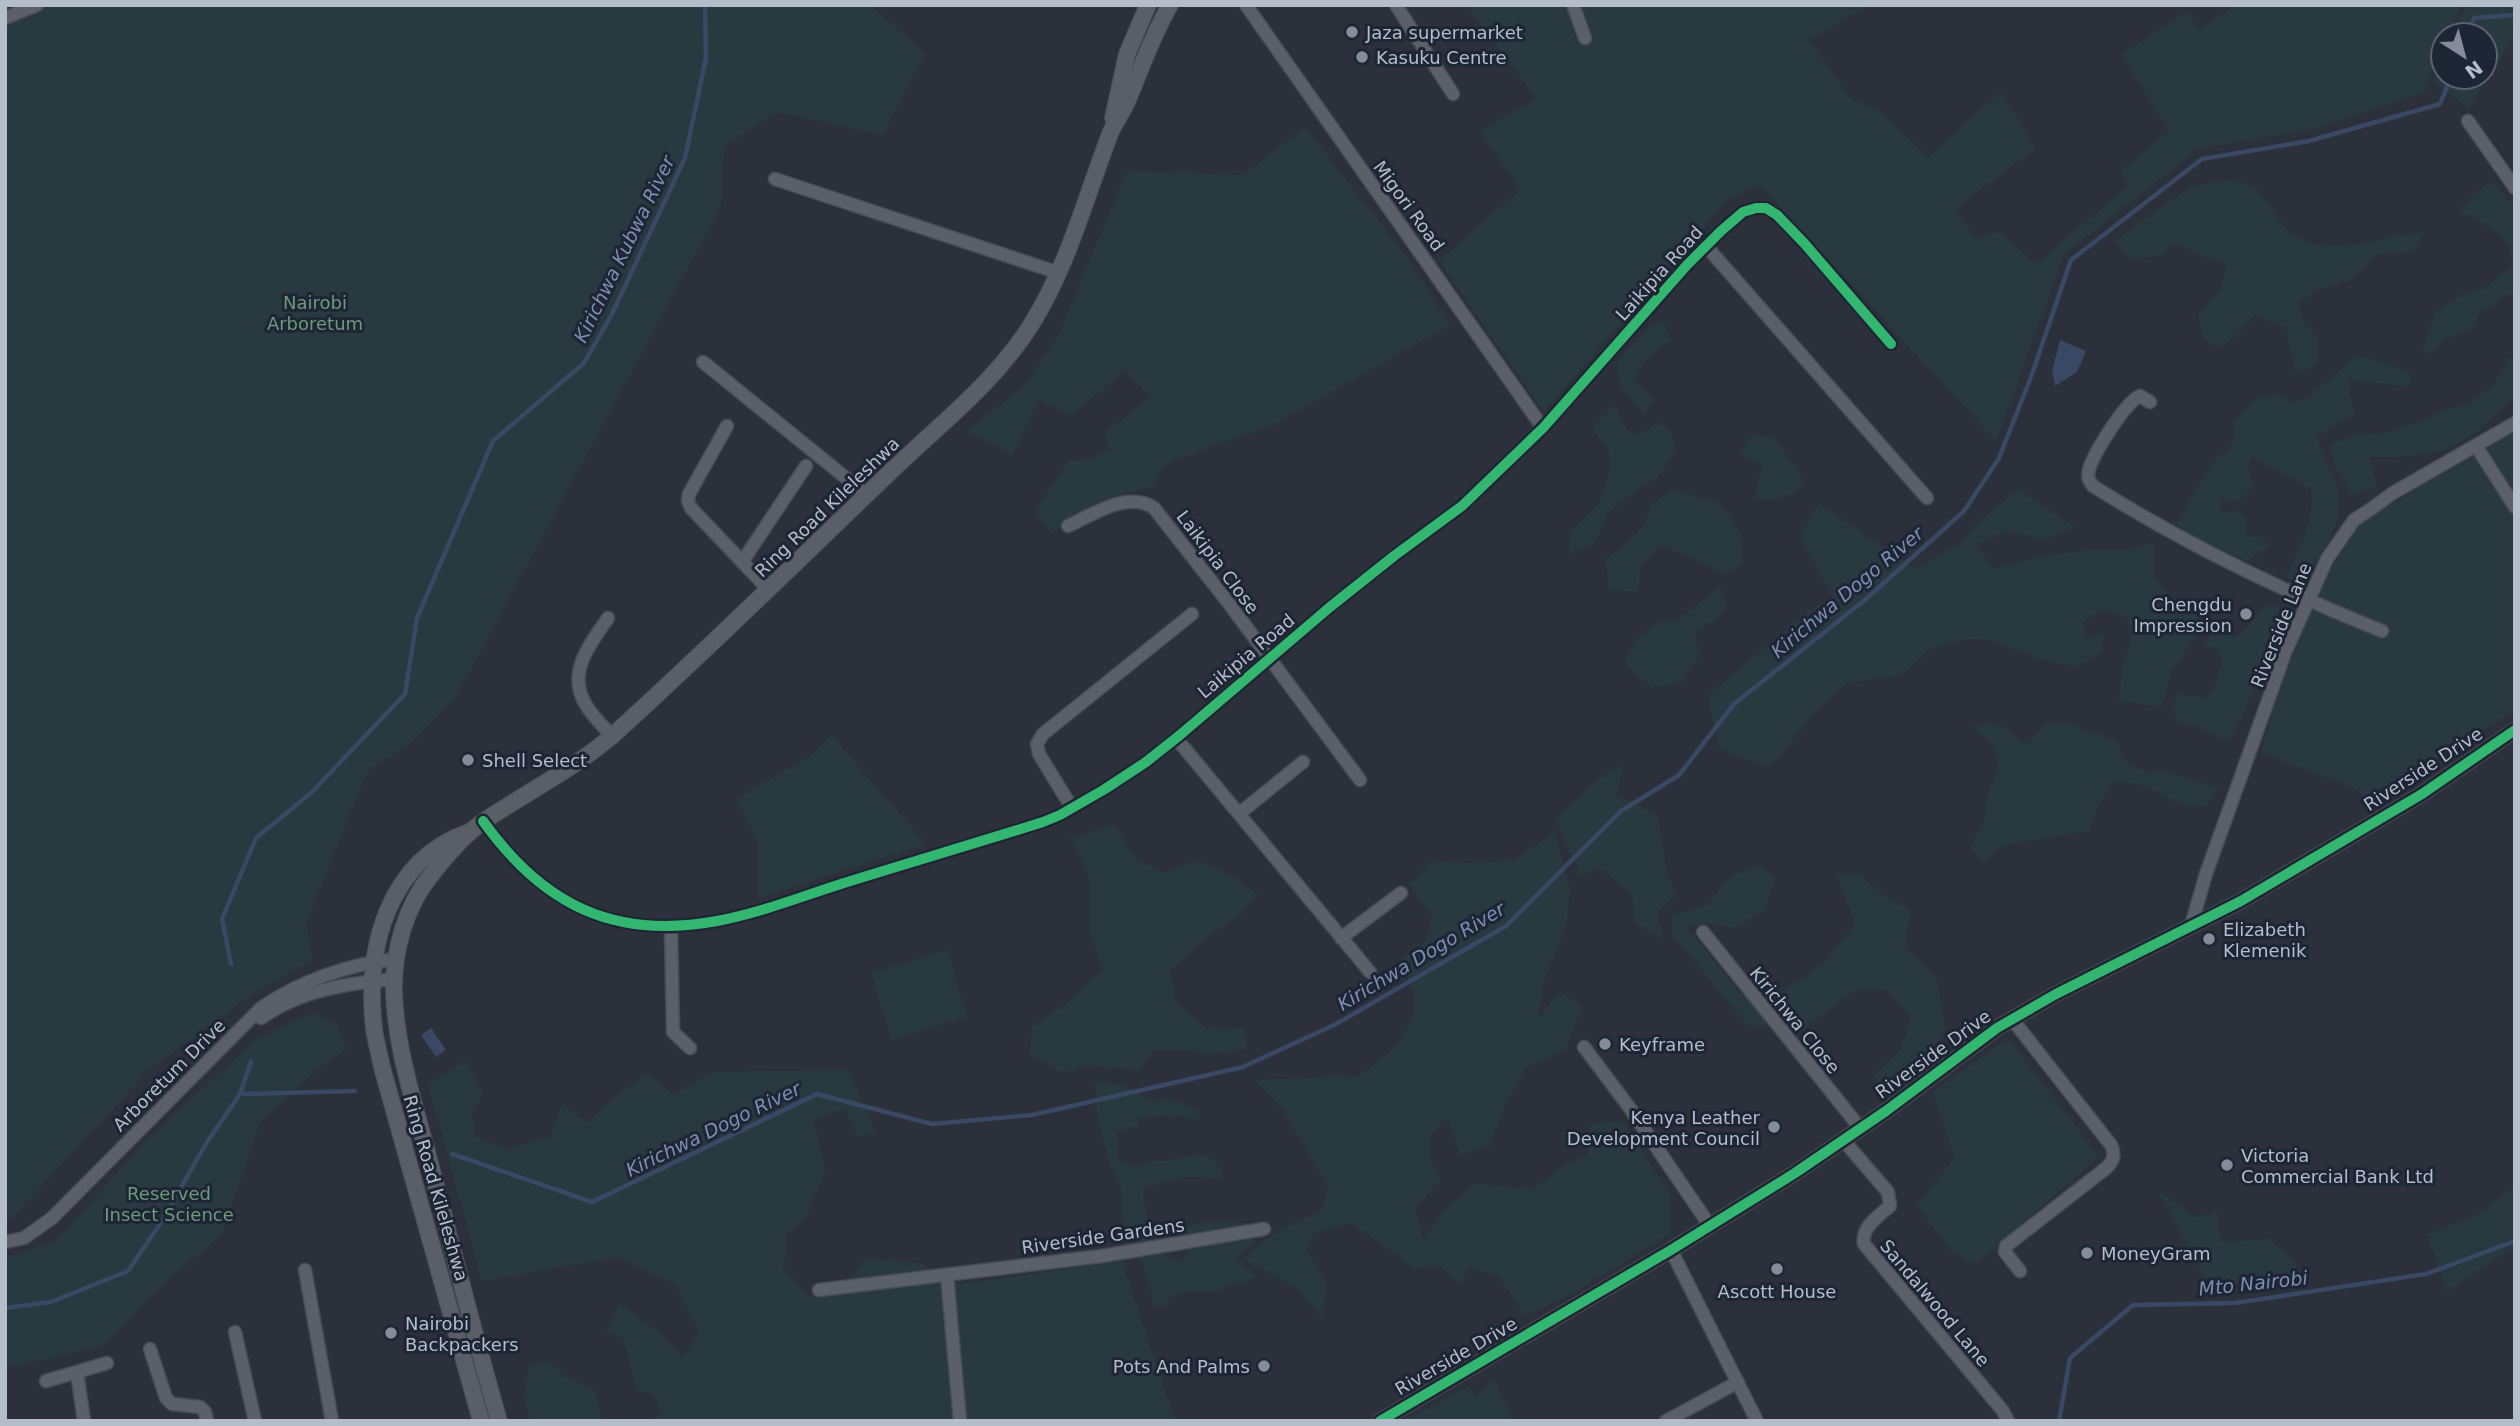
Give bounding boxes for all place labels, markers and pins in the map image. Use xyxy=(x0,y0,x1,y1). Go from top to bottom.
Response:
place label: Jaza supermarket xyxy=(1365,22,1523,43)
marker: Jaza supermarket xyxy=(1344,24,1360,40)
place label: Kasuku Centre xyxy=(1376,47,1507,68)
marker: Kasuku Centre xyxy=(1354,49,1370,65)
place label: Chengdu Impression xyxy=(2133,594,2232,636)
marker: Chengdu Impression xyxy=(2238,606,2254,622)
place label: Shell Select xyxy=(482,750,587,771)
marker: Shell Select xyxy=(460,752,476,768)
place label: Elizabeth Klemenik xyxy=(2223,919,2307,961)
marker: Elizabeth Klemenik xyxy=(2201,931,2217,947)
place label: Keyframe xyxy=(1619,1034,1705,1055)
marker: Keyframe xyxy=(1597,1036,1613,1052)
place label: Kenya Leather Development Council xyxy=(1567,1107,1761,1149)
marker: Kenya Leather Development Council xyxy=(1766,1119,1782,1135)
place label: Victoria Commercial Bank Ltd xyxy=(2241,1145,2434,1187)
marker: Victoria Commercial Bank Ltd xyxy=(2219,1157,2235,1173)
place label: MoneyGram xyxy=(2101,1243,2211,1264)
marker: MoneyGram xyxy=(2079,1245,2095,1261)
marker: Ascott House xyxy=(1769,1261,1785,1277)
place label: Ascott House xyxy=(1718,1281,1836,1302)
place label: Nairobi Backpackers xyxy=(405,1313,519,1355)
marker: Nairobi Backpackers xyxy=(383,1325,399,1341)
place label: Pots And Palms xyxy=(1113,1356,1250,1377)
marker: Pots And Palms xyxy=(1256,1358,1272,1374)

